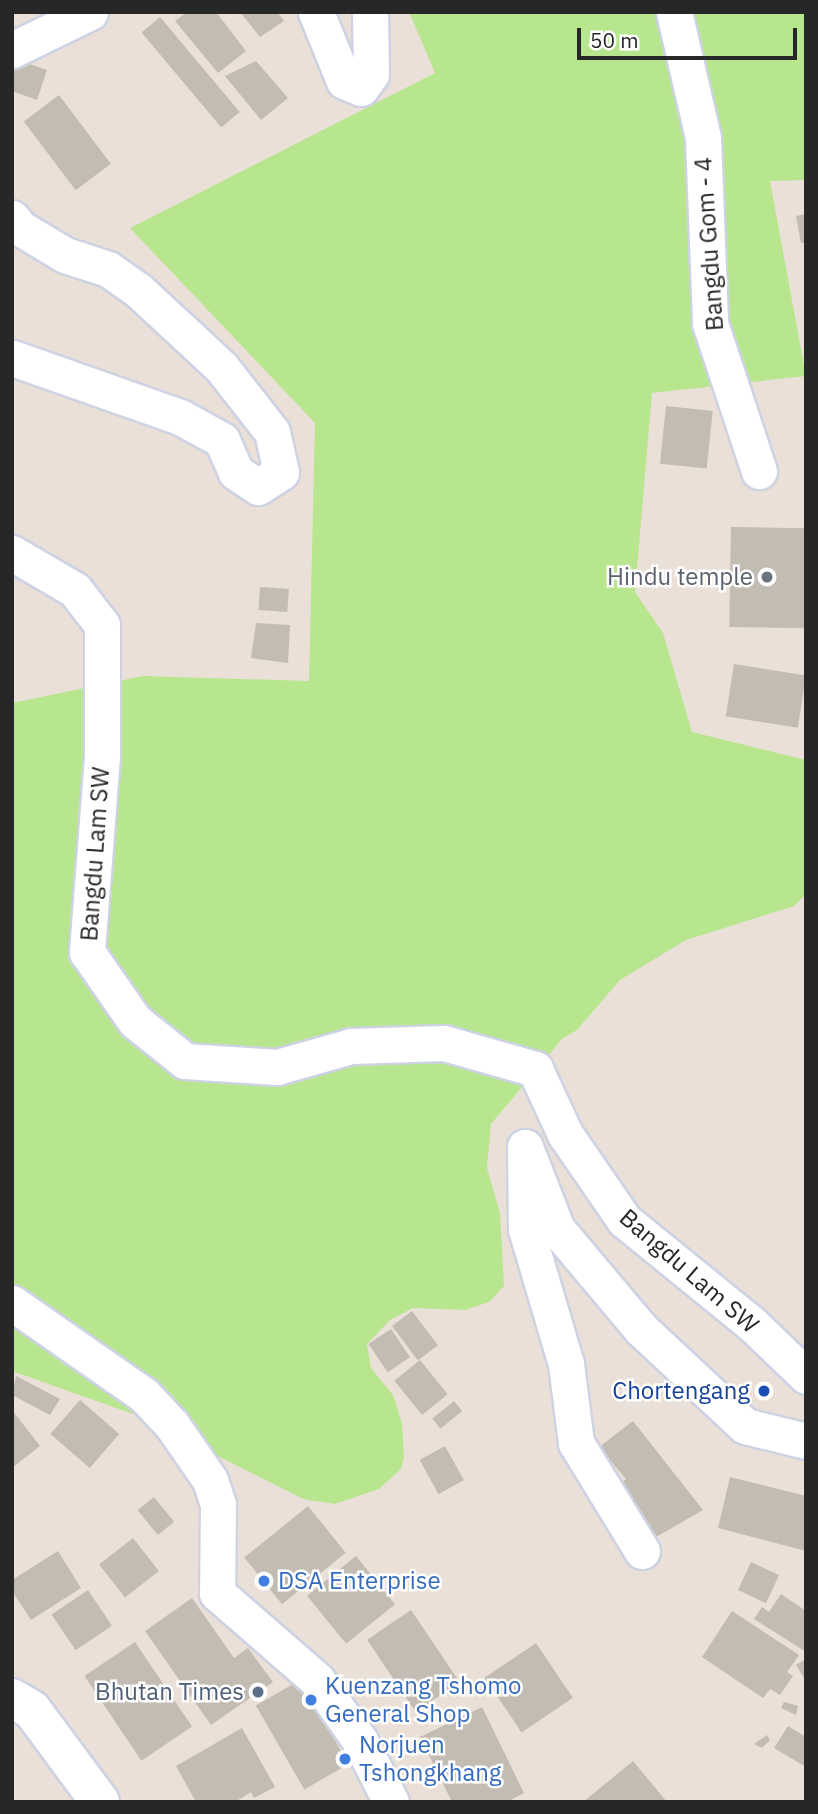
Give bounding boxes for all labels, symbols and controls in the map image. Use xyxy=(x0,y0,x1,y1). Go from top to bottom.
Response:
scale bar xyxy=(580,14,800,58)
text: 50 m xyxy=(590,26,639,54)
street label: Bangdu Gom - 4 xyxy=(689,156,729,332)
place label: Hindu temple xyxy=(607,563,753,591)
marker: Hindu temple xyxy=(759,569,775,585)
street label: Bangdu Lam SW xyxy=(75,766,115,942)
street label: Bangdu Lam SW xyxy=(614,1203,764,1339)
place label: Chortengang xyxy=(612,1377,750,1405)
marker: Chortengang xyxy=(756,1383,772,1399)
place label: DSA Enterprise xyxy=(278,1567,441,1595)
marker: DSA Enterprise xyxy=(256,1573,272,1589)
place label: Kuenzang Tshomo General Shop xyxy=(325,1672,522,1728)
place label: Bhutan Times xyxy=(95,1678,244,1706)
marker: Bhutan Times xyxy=(250,1684,266,1700)
marker: Kuenzang Tshomo General Shop xyxy=(303,1692,319,1708)
place label: Norjuen Tshongkhang xyxy=(359,1731,502,1787)
marker: Norjuen Tshongkhang xyxy=(337,1751,353,1767)

